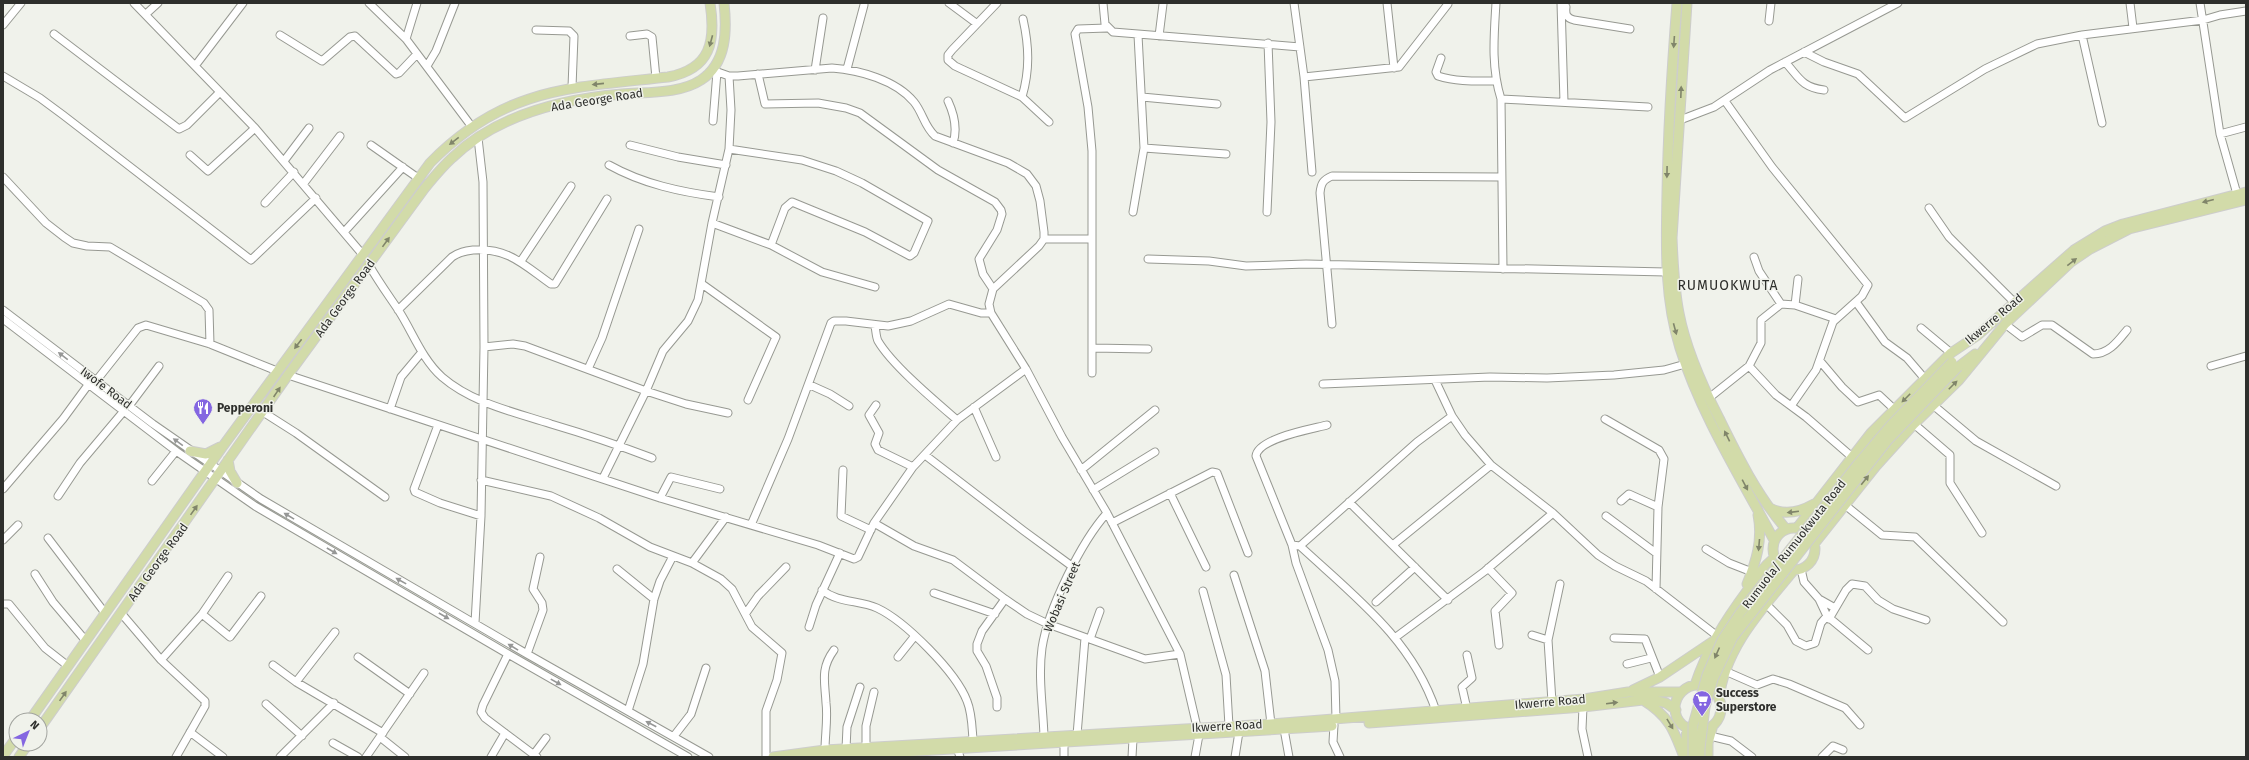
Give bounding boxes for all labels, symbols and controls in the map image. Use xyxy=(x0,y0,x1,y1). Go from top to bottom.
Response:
one-way arrow xyxy=(708,36,714,48)
one-way arrow xyxy=(1671,36,1678,48)
one-way arrow xyxy=(592,81,604,87)
one-way arrow xyxy=(1678,85,1684,98)
street label: Ada George Road xyxy=(550,86,644,114)
one-way arrow xyxy=(448,137,459,145)
one-way arrow xyxy=(1664,166,1671,178)
one-way arrow xyxy=(2202,199,2214,205)
one-way arrow xyxy=(382,236,390,247)
street label: Ada George Road xyxy=(312,256,378,340)
one-way arrow xyxy=(2066,257,2077,266)
district label: RUMUOKWUTA xyxy=(1677,277,1779,294)
street label: Ikwerre Road xyxy=(1962,291,2026,347)
one-way arrow xyxy=(1672,323,1678,335)
one-way arrow xyxy=(294,338,302,349)
one-way arrow xyxy=(57,351,68,360)
street label: Iwofe Road xyxy=(78,364,134,412)
one-way arrow xyxy=(1948,380,1958,390)
one-way arrow xyxy=(273,387,281,397)
one-way arrow xyxy=(1901,393,1911,403)
restaurant icon: Pepperoni xyxy=(192,397,214,425)
place label: Pepperoni xyxy=(217,401,273,415)
one-way arrow xyxy=(1724,430,1730,441)
one-way arrow xyxy=(173,438,183,446)
one-way arrow xyxy=(1860,475,1869,486)
street label: Rumuola/ Rumuokwuta Road xyxy=(1739,477,1849,611)
one-way arrow xyxy=(1742,480,1748,491)
one-way arrow xyxy=(190,505,198,516)
one-way arrow xyxy=(1787,509,1799,515)
one-way arrow xyxy=(284,512,294,520)
street label: Ada George Road xyxy=(125,520,191,604)
one-way arrow xyxy=(1756,539,1762,551)
one-way arrow xyxy=(326,548,338,555)
street label: Wobasi Street xyxy=(1041,559,1083,634)
one-way arrow xyxy=(395,578,407,585)
one-way arrow xyxy=(438,613,450,620)
one-way arrow xyxy=(507,643,519,650)
one-way arrow xyxy=(1714,647,1720,658)
one-way arrow xyxy=(550,679,562,685)
place label: Success Superstore xyxy=(1716,686,1777,714)
supermarket icon: Success Superstore xyxy=(1691,689,1713,717)
one-way arrow xyxy=(59,691,67,702)
street label: Ikwerre Road xyxy=(1514,692,1586,712)
one-way arrow xyxy=(1606,700,1618,706)
north arrow xyxy=(8,712,48,752)
street label: Ikwerre Road xyxy=(1191,717,1263,735)
text: N xyxy=(27,718,42,732)
one-way arrow xyxy=(1666,718,1673,730)
one-way arrow xyxy=(645,720,657,727)

